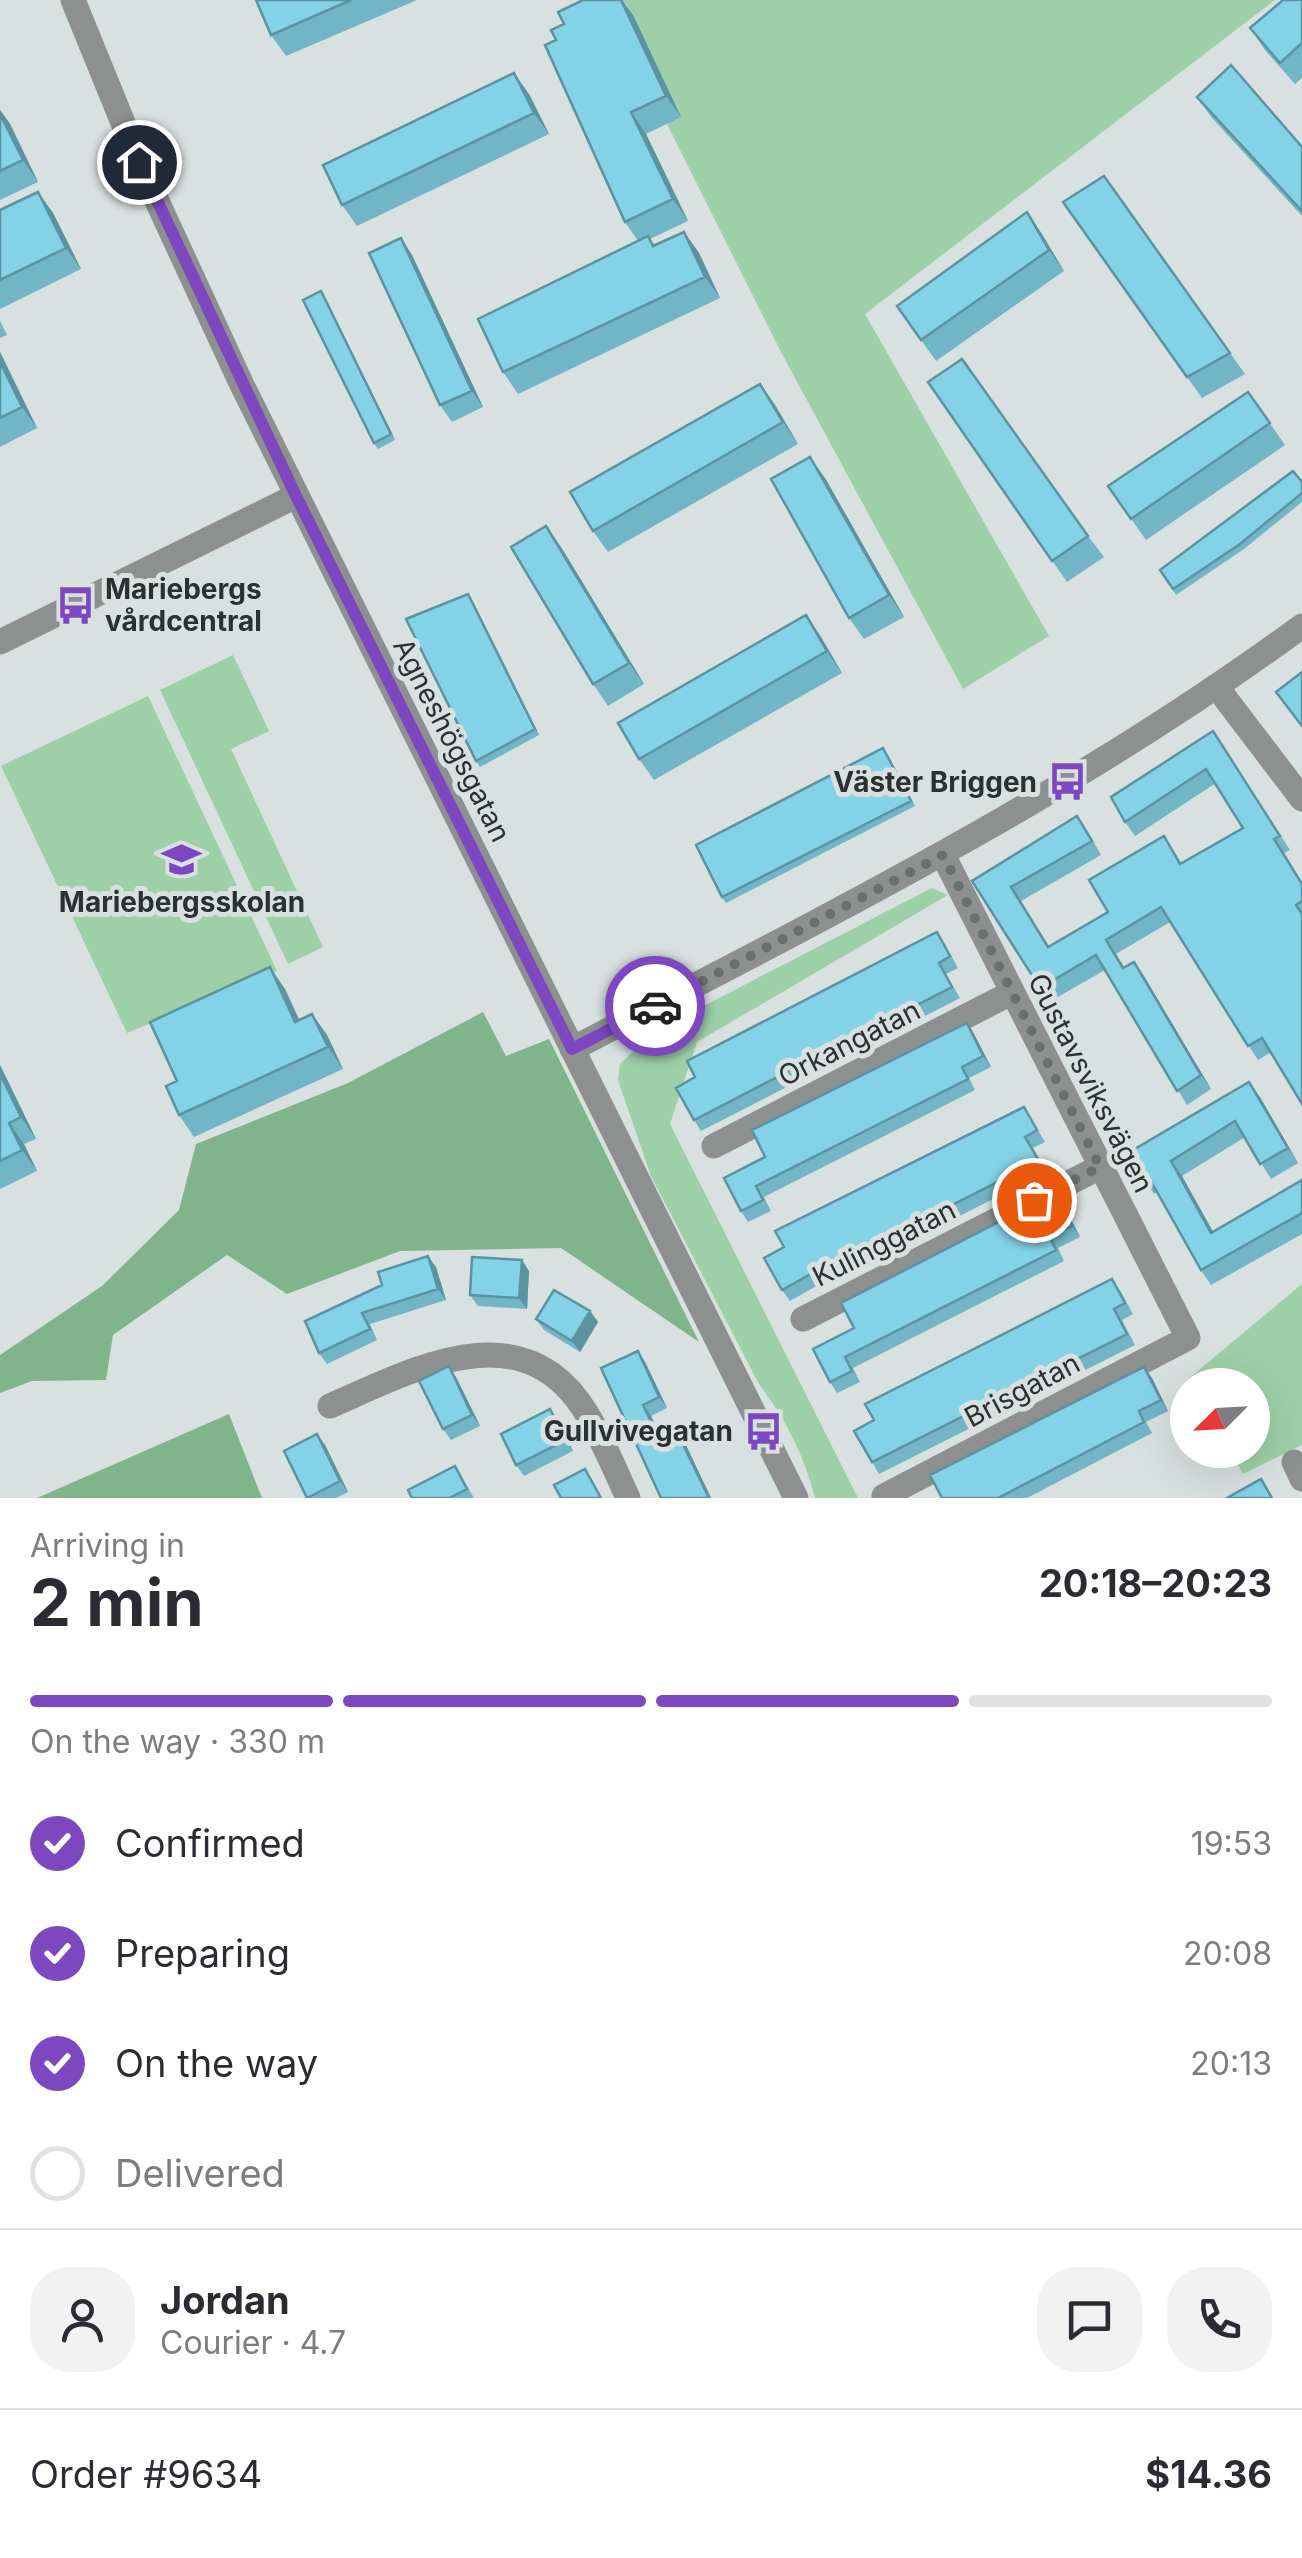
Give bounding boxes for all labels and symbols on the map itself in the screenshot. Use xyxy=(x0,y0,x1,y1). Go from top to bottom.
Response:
pin xyxy=(97,120,182,205)
place label: Mariebergs vårdcentral xyxy=(105,572,262,638)
bus stop icon: Mariebergs vårdcentral xyxy=(54,584,96,626)
street label: Agneshögsgatan xyxy=(386,633,518,847)
bus stop icon: Väster Briggen xyxy=(1046,761,1088,803)
place label: Väster Briggen xyxy=(833,765,1037,799)
school or university icon: Mariebergsskolan xyxy=(161,838,203,880)
place label: Mariebergsskolan xyxy=(59,885,305,919)
courier xyxy=(605,956,705,1056)
street label: Gustavsviksvägen xyxy=(1021,968,1161,1198)
street label: Orkangatan xyxy=(772,993,926,1093)
pin xyxy=(992,1158,1077,1243)
street label: Kulinggatan xyxy=(807,1192,961,1294)
street label: Brisgatan xyxy=(959,1346,1085,1434)
north arrow xyxy=(1170,1368,1270,1468)
bus stop icon: Gullvivegatan xyxy=(742,1410,784,1452)
place label: Gullvivegatan xyxy=(544,1414,733,1448)

